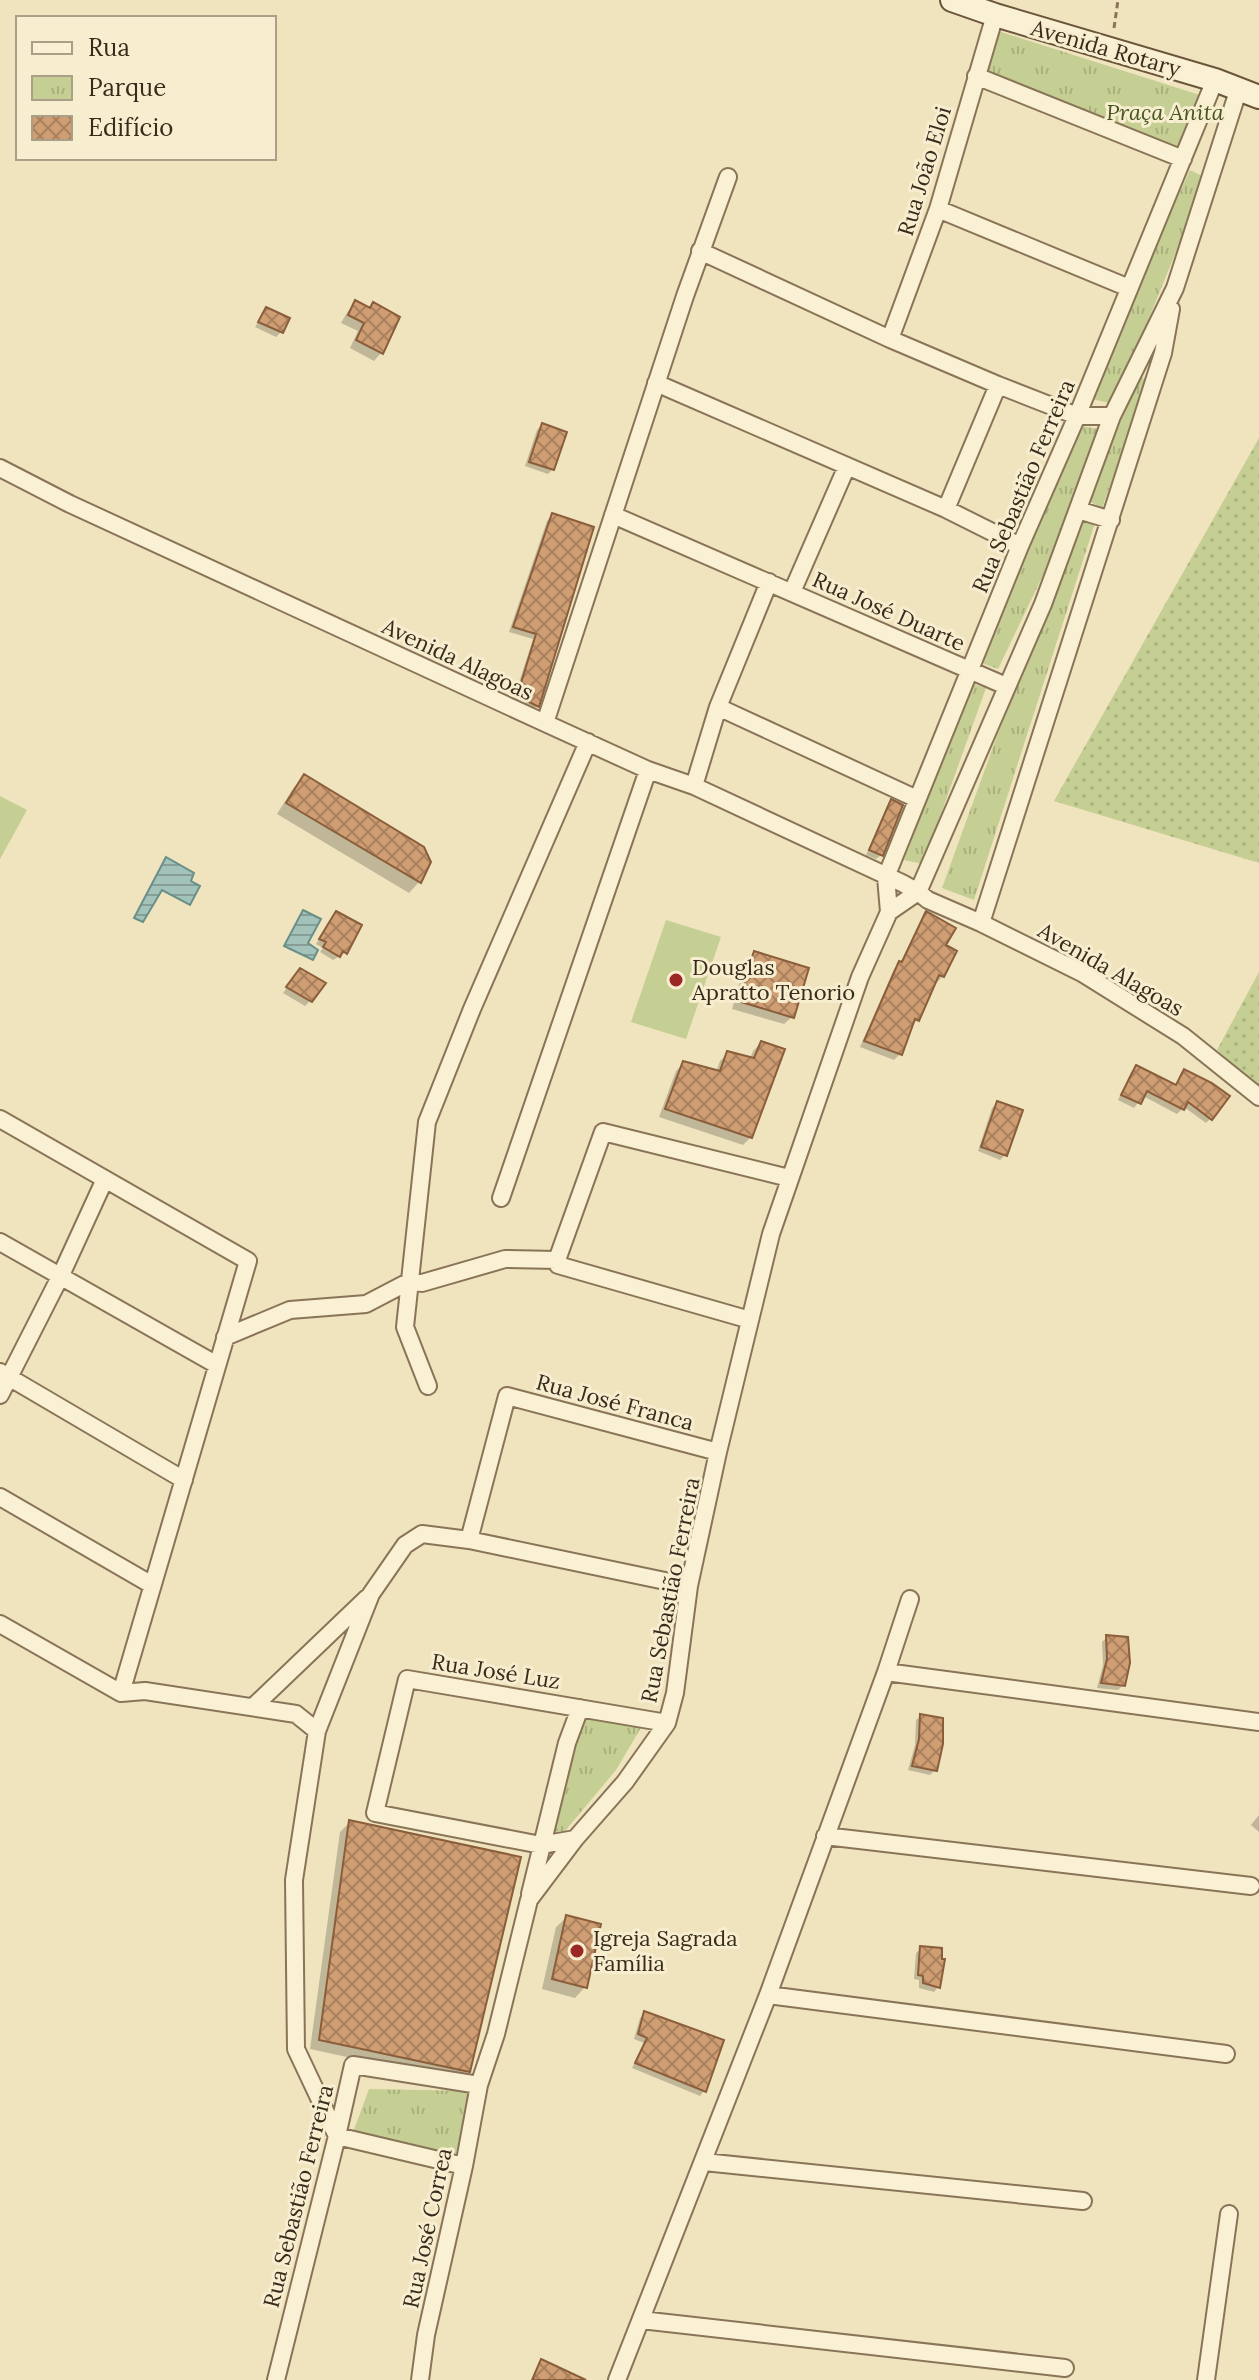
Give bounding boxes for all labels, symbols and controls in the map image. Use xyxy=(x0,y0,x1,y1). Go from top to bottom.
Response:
street label: Avenida Rotary xyxy=(1027,13,1184,83)
legend xyxy=(16,16,276,160)
text: Rua xyxy=(88,32,130,63)
text: Parque xyxy=(88,72,166,103)
park label: Praça Anita xyxy=(1106,98,1225,126)
street label: Rua João Eloi xyxy=(891,103,957,239)
text: Edifício xyxy=(88,112,173,143)
street label: Rua Sebastião Ferreira xyxy=(965,375,1081,597)
street label: Rua José Duarte xyxy=(808,565,970,657)
street label: Avenida Alagoas xyxy=(377,611,538,706)
street label: Avenida Alagoas xyxy=(1032,915,1189,1022)
place label: Douglas Apratto Tenorio xyxy=(691,953,855,1006)
marker: Douglas Apratto Tenorio xyxy=(667,971,685,989)
street label: Rua José Franca xyxy=(533,1368,697,1436)
street label: Rua Sebastião Ferreira xyxy=(634,1475,706,1705)
street label: Rua José Luz xyxy=(430,1647,562,1695)
place label: Igreja Sagrada Família xyxy=(593,1924,738,1977)
marker: Igreja Sagrada Família xyxy=(568,1942,586,1960)
street label: Rua Sebastião Ferreira xyxy=(257,2082,339,2310)
street label: Rua José Correa xyxy=(396,2145,458,2311)

